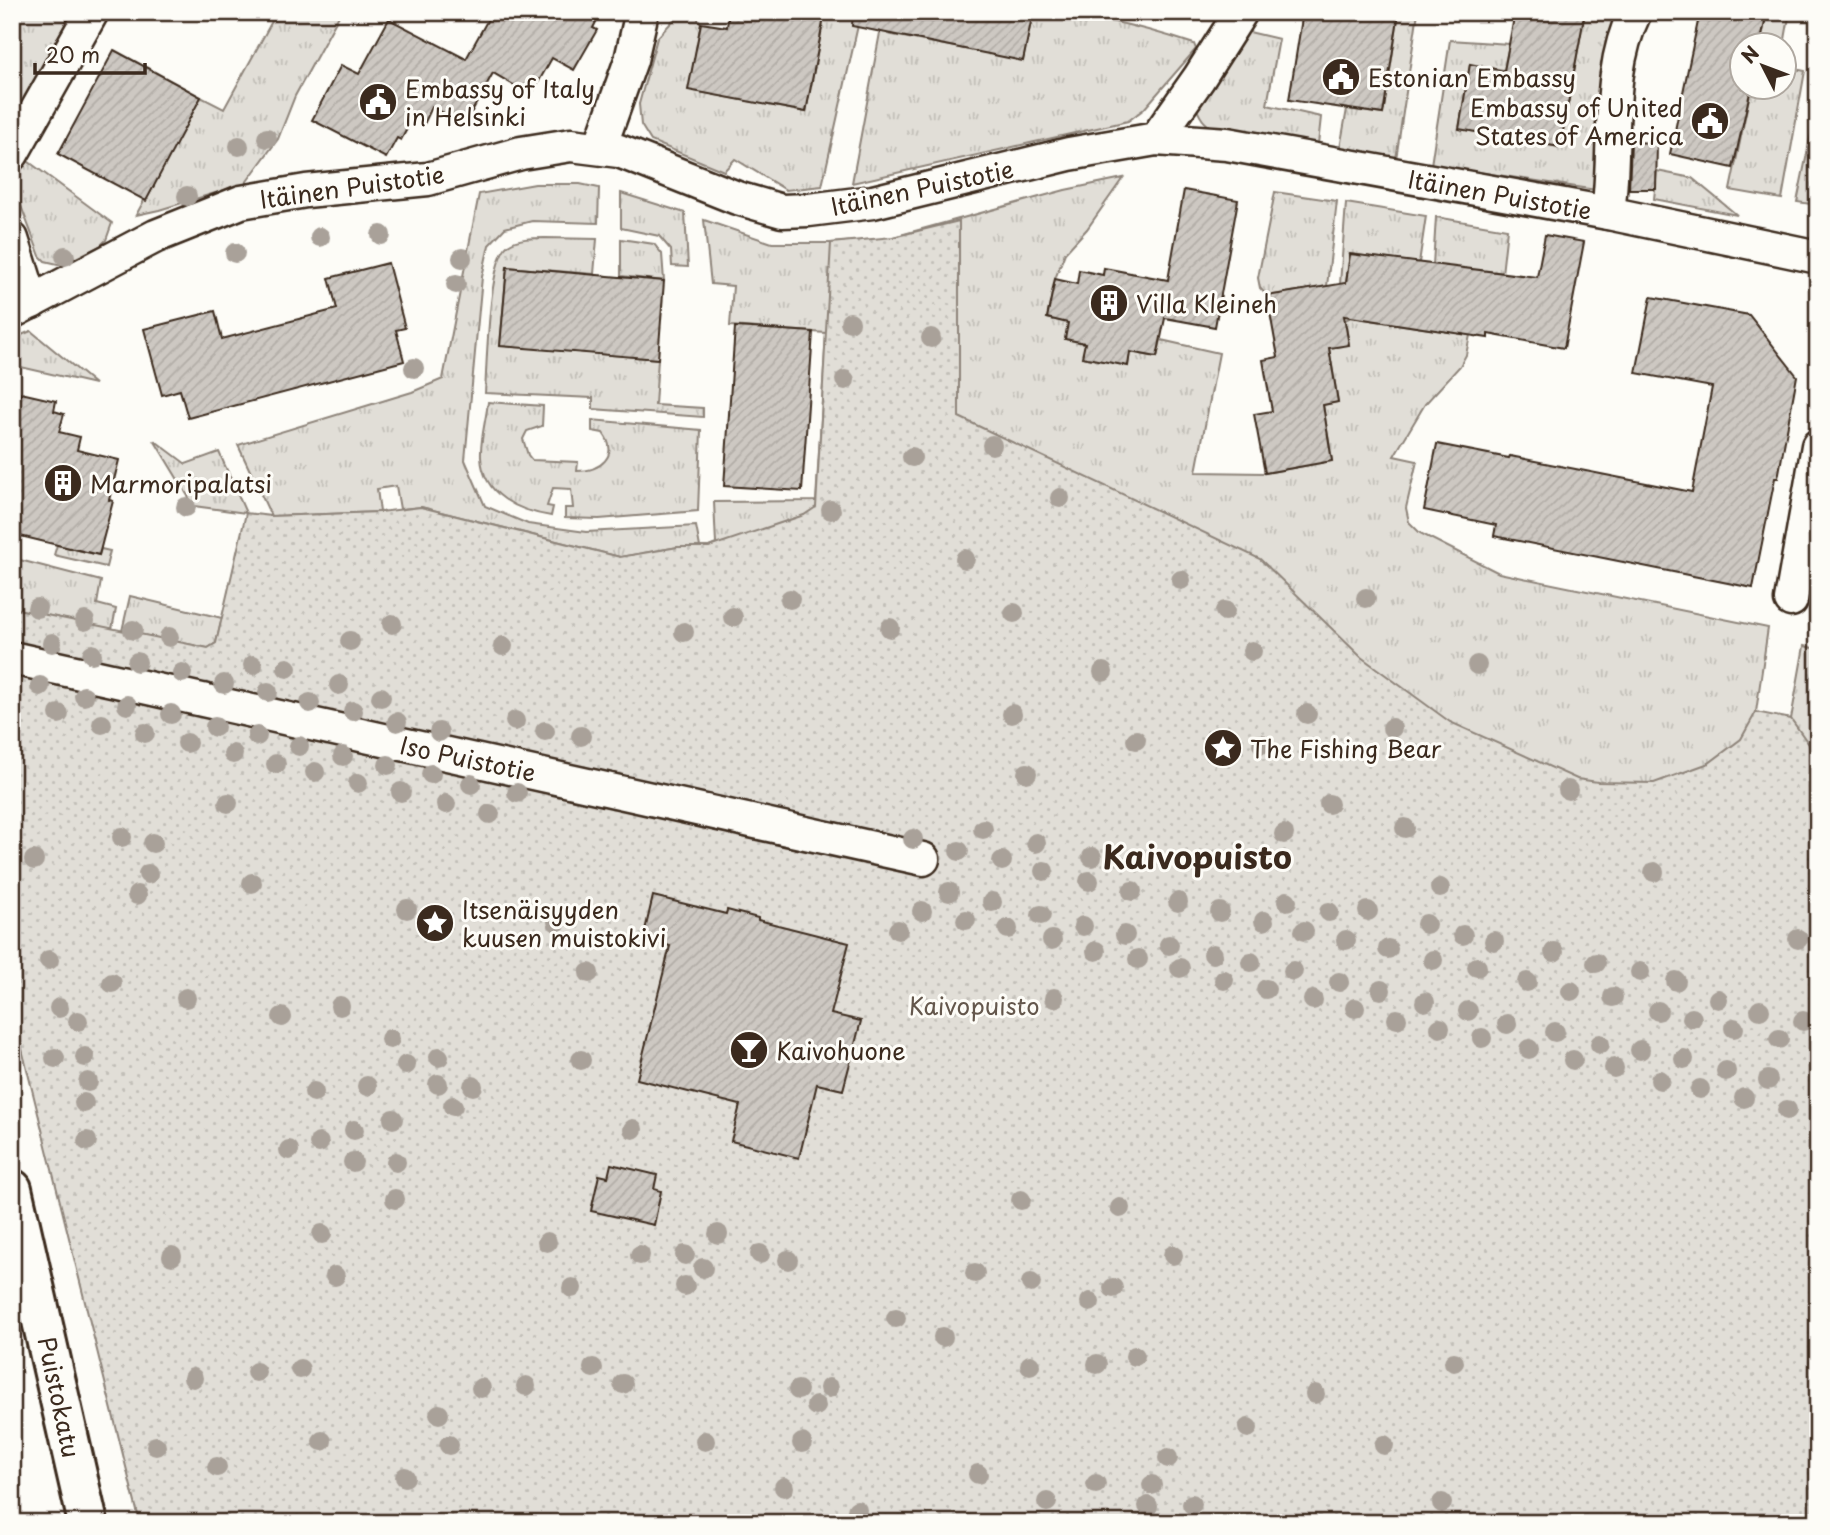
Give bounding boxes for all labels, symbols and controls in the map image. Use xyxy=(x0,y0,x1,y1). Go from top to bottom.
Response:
scale bar xyxy=(35,32,145,76)
north arrow xyxy=(1728,32,1798,102)
text: 20 m xyxy=(46,38,100,70)
text: N xyxy=(1734,39,1765,69)
public building icon: Estonian Embassy xyxy=(1320,56,1362,98)
place label: Estonian Embassy xyxy=(1368,59,1576,95)
place label: Embassy of Italy in Helsinki xyxy=(405,70,595,134)
public building icon: Embassy of Italy in Helsinki xyxy=(357,81,399,123)
place label: Embassy of United States of America xyxy=(1470,89,1683,153)
public building icon: Embassy of United States of America xyxy=(1689,100,1731,142)
street label: Itäinen Puistotie xyxy=(827,150,1017,224)
street label: Itäinen Puistotie xyxy=(257,155,447,217)
street label: Itäinen Puistotie xyxy=(1405,160,1595,228)
building icon: Villa Kleineh xyxy=(1088,282,1130,324)
place label: Villa Kleineh xyxy=(1136,285,1277,321)
building icon: Marmoripalatsi xyxy=(42,462,84,504)
place label: Marmoripalatsi xyxy=(90,465,272,501)
street label: Iso Puistotie xyxy=(397,726,539,790)
place icon: The Fishing Bear xyxy=(1202,727,1244,769)
place label: The Fishing Bear xyxy=(1250,730,1442,766)
district label: Kaivopuisto xyxy=(1102,832,1292,880)
place label: Itsenäisyyden kuusen muistokivi xyxy=(462,891,666,955)
place icon: Itsenäisyyden kuusen muistokivi xyxy=(414,902,456,944)
park label: Kaivopuisto xyxy=(908,987,1040,1023)
bar icon: Kaivohuone xyxy=(728,1029,770,1071)
place label: Kaivohuone xyxy=(776,1032,906,1068)
street label: Puistokatu xyxy=(30,1333,90,1461)

